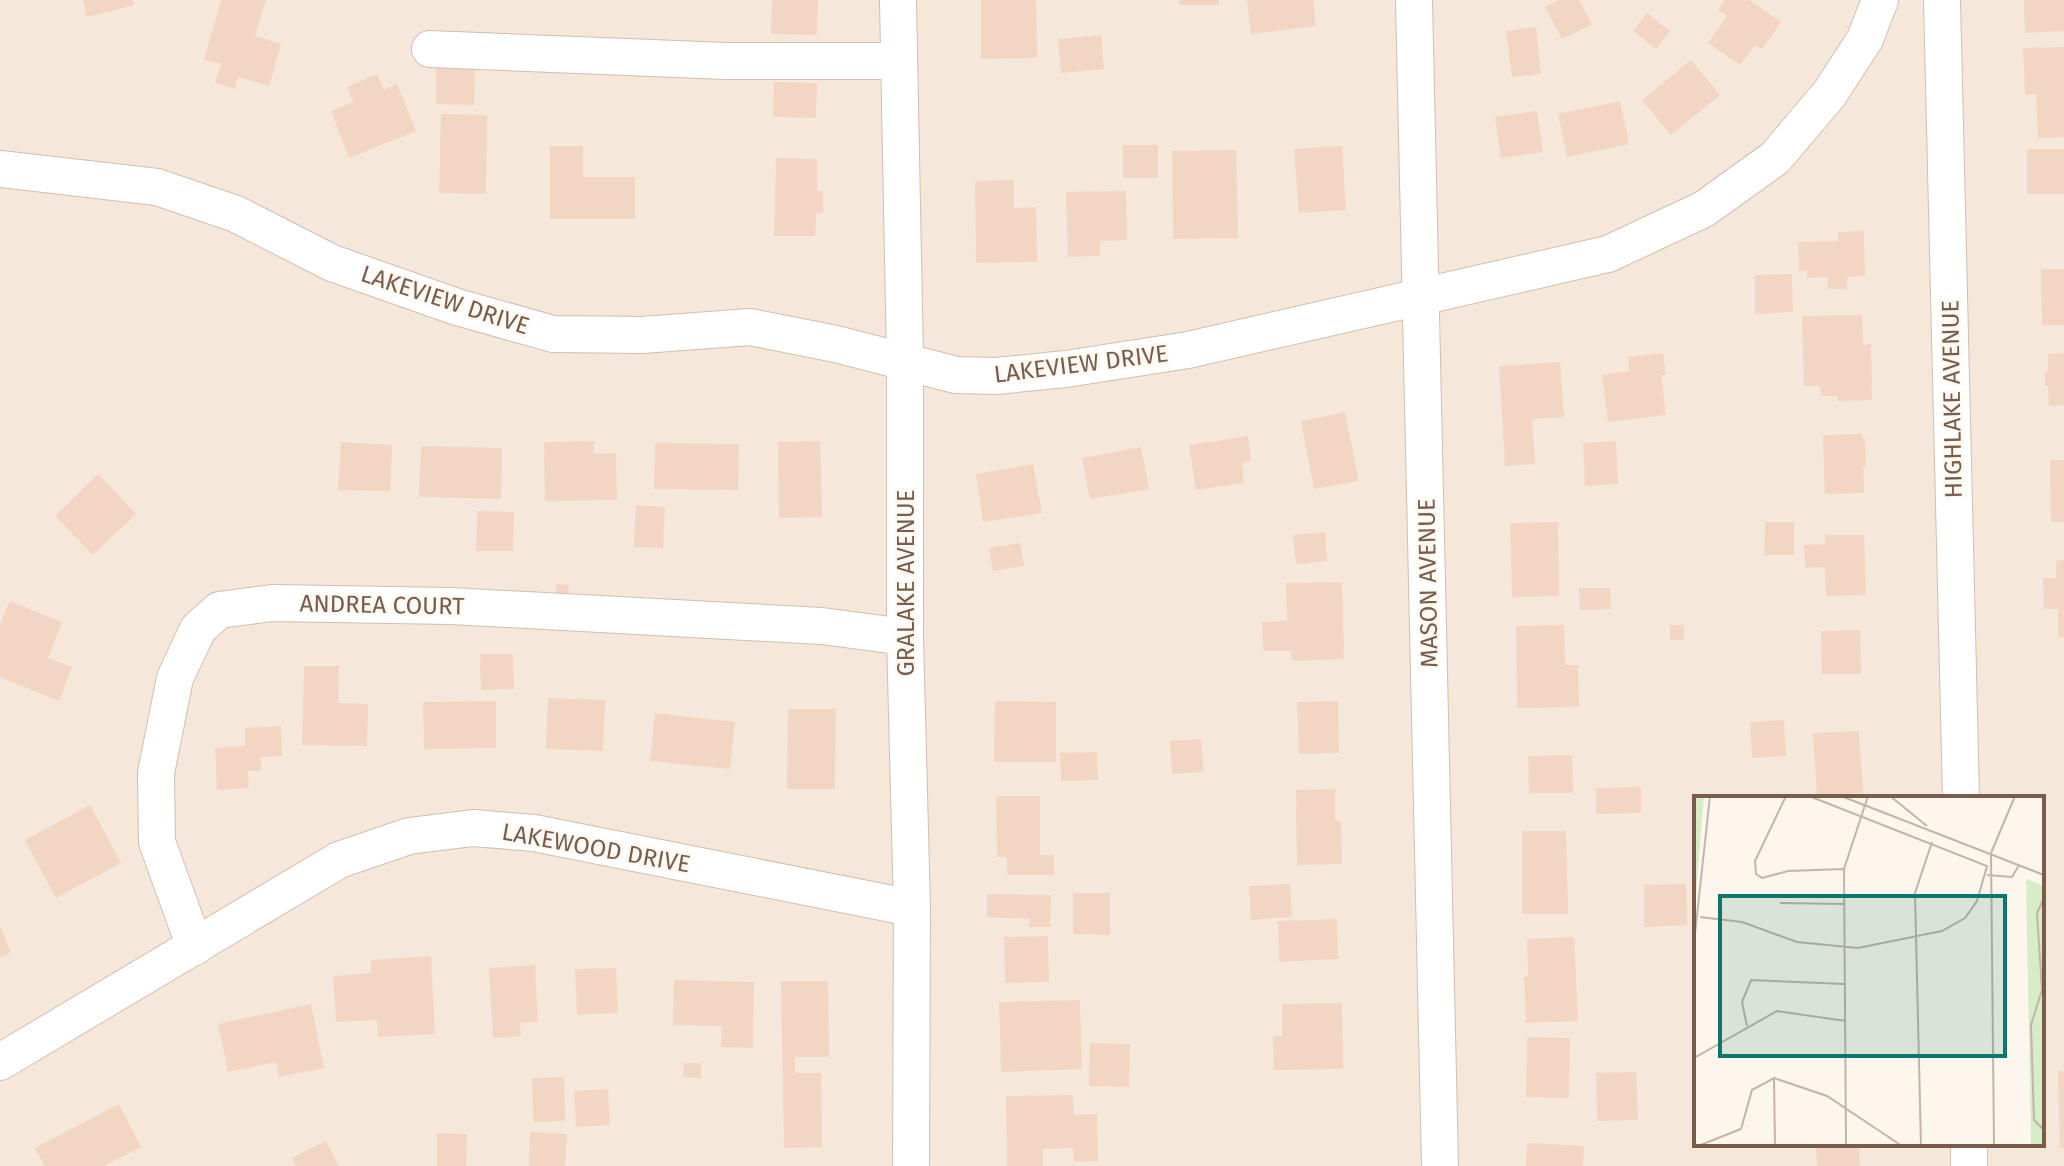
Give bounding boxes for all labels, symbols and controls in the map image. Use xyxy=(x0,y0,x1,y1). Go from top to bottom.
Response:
street label: LAKEVIEW DRIVE xyxy=(357,260,533,340)
street label: HIGHLAKE AVENUE xyxy=(1936,299,1968,499)
street label: LAKEVIEW DRIVE xyxy=(992,339,1170,389)
street label: GRALAKE AVENUE xyxy=(892,489,920,677)
street label: MASON AVENUE xyxy=(1413,498,1443,668)
street label: ANDREA COURT xyxy=(299,590,465,620)
inset map xyxy=(1694,796,2044,1146)
street label: LAKEWOOD DRIVE xyxy=(500,818,692,878)

